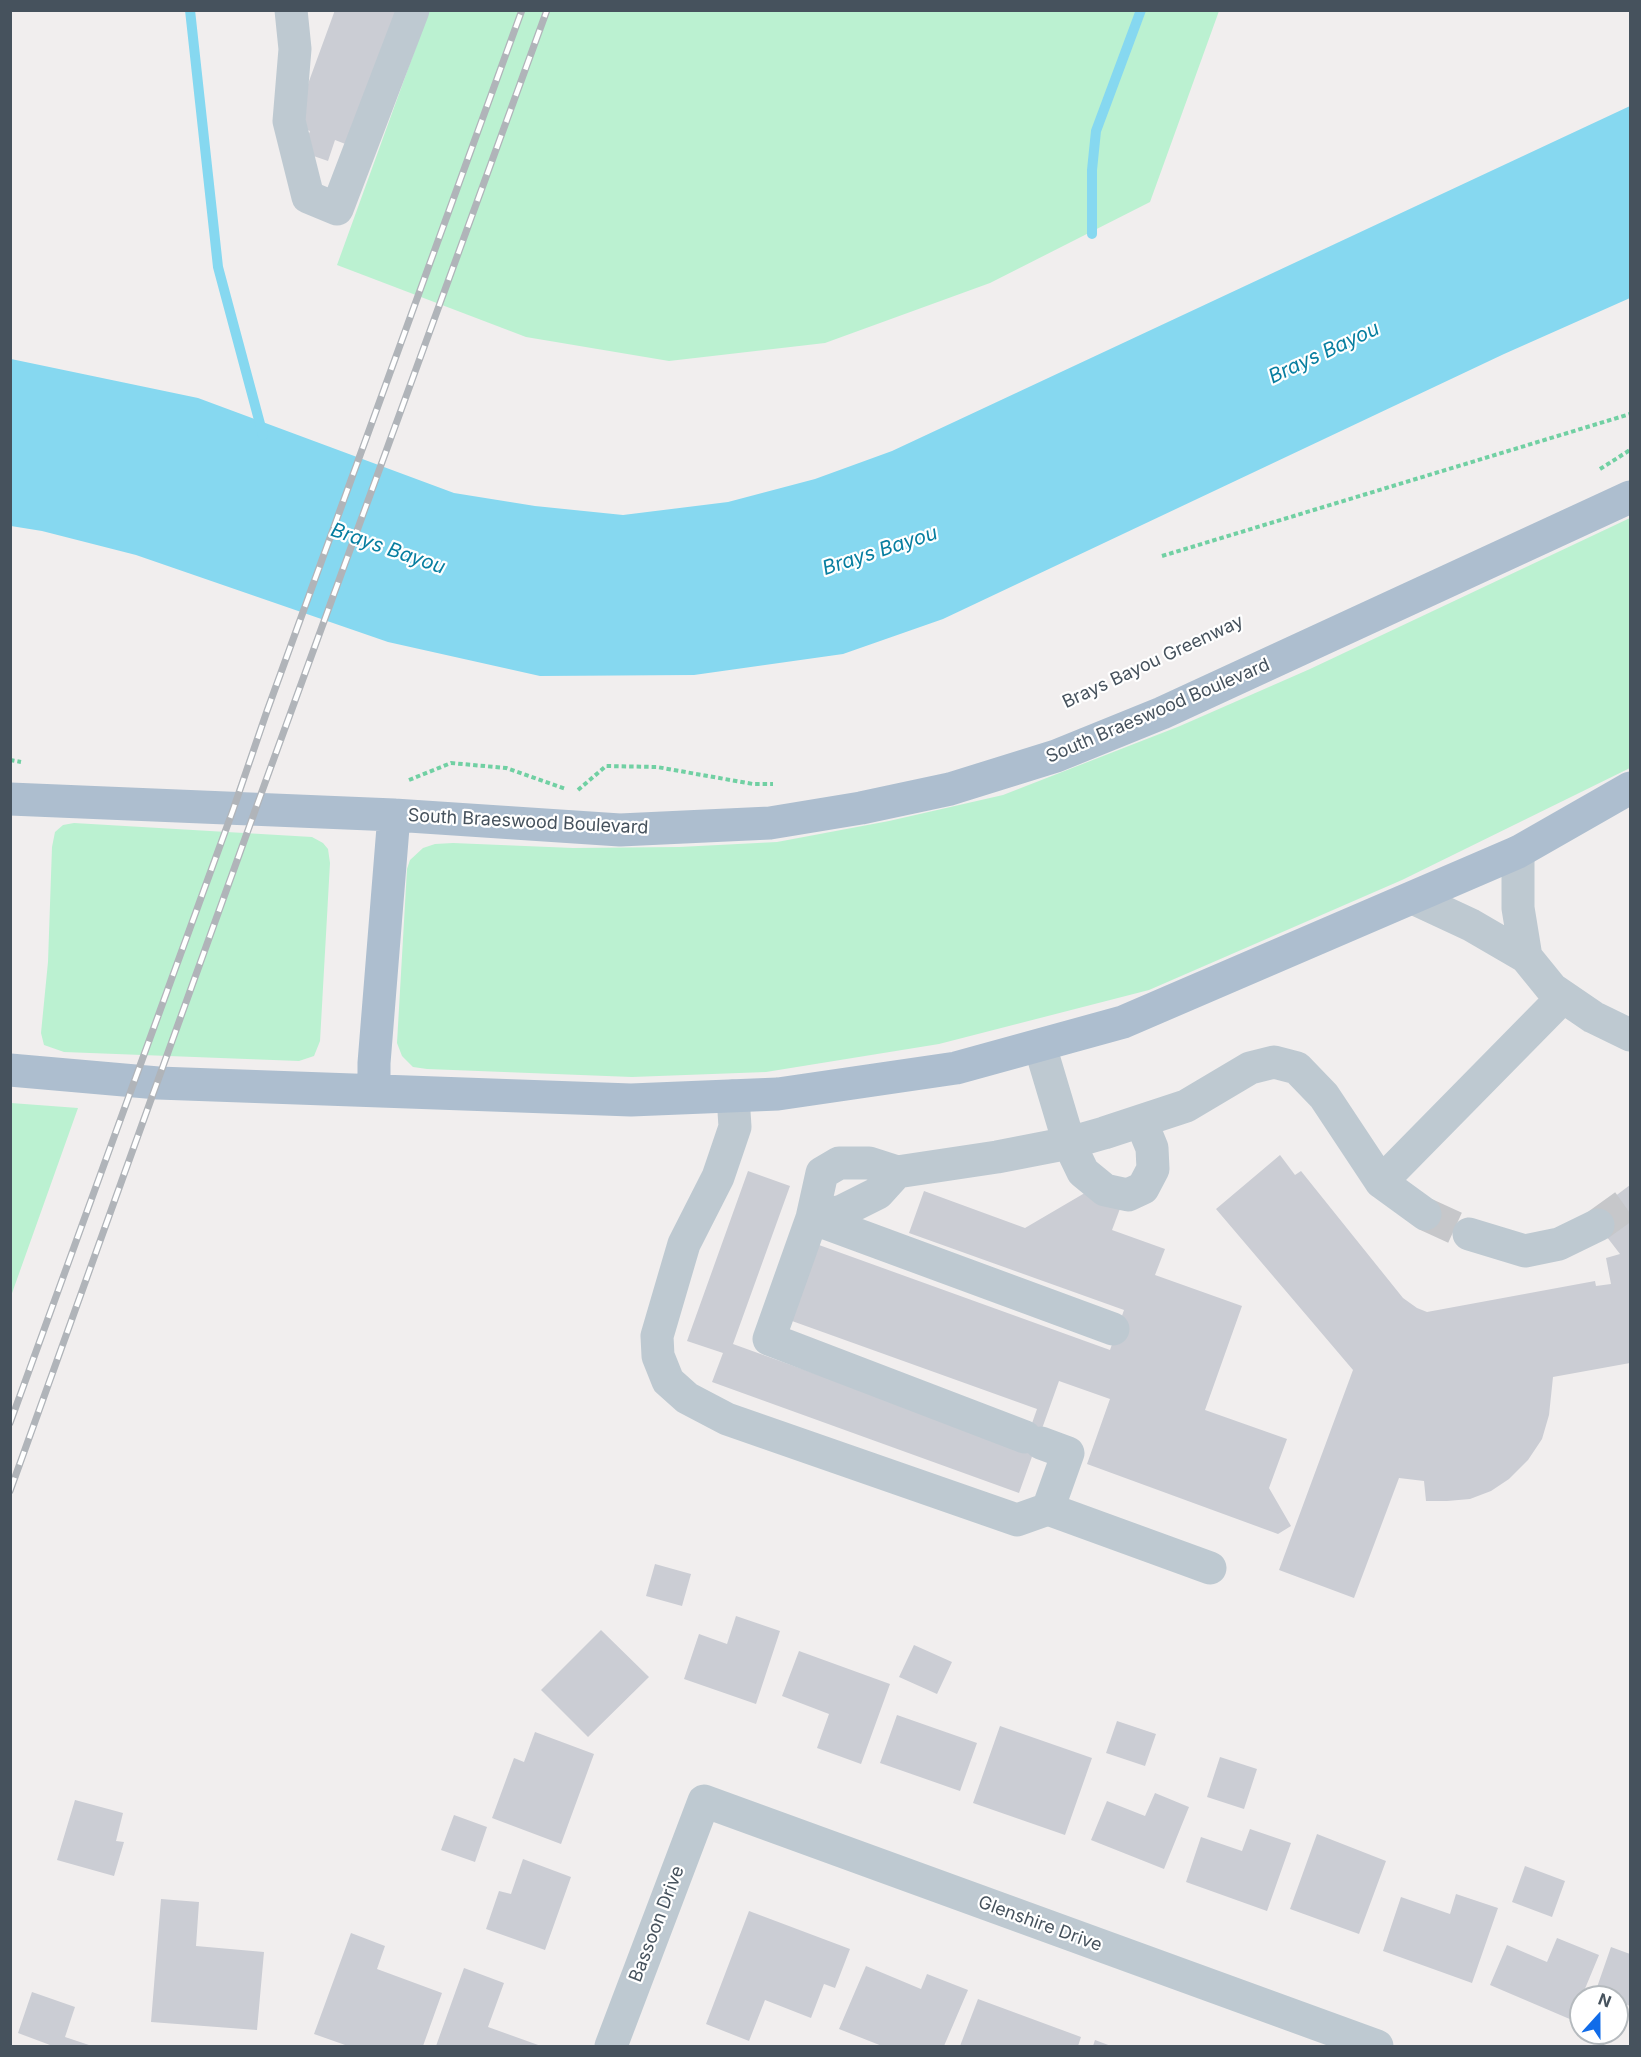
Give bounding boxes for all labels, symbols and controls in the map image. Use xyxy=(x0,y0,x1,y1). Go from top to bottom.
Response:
water label: Brays Bayou xyxy=(1265,317,1383,389)
water label: Brays Bayou xyxy=(328,518,448,580)
water label: Brays Bayou xyxy=(819,521,941,581)
street label: Brays Bayou Greenway xyxy=(1059,611,1247,713)
street label: South Braeswood Boulevard xyxy=(1043,654,1273,768)
street label: South Braeswood Boulevard xyxy=(407,805,649,839)
street label: Bassoon Drive xyxy=(625,1863,689,1985)
street label: Glenshire Drive xyxy=(975,1892,1105,1956)
north arrow xyxy=(1569,1985,1629,2045)
text: N xyxy=(1595,1989,1614,2012)

